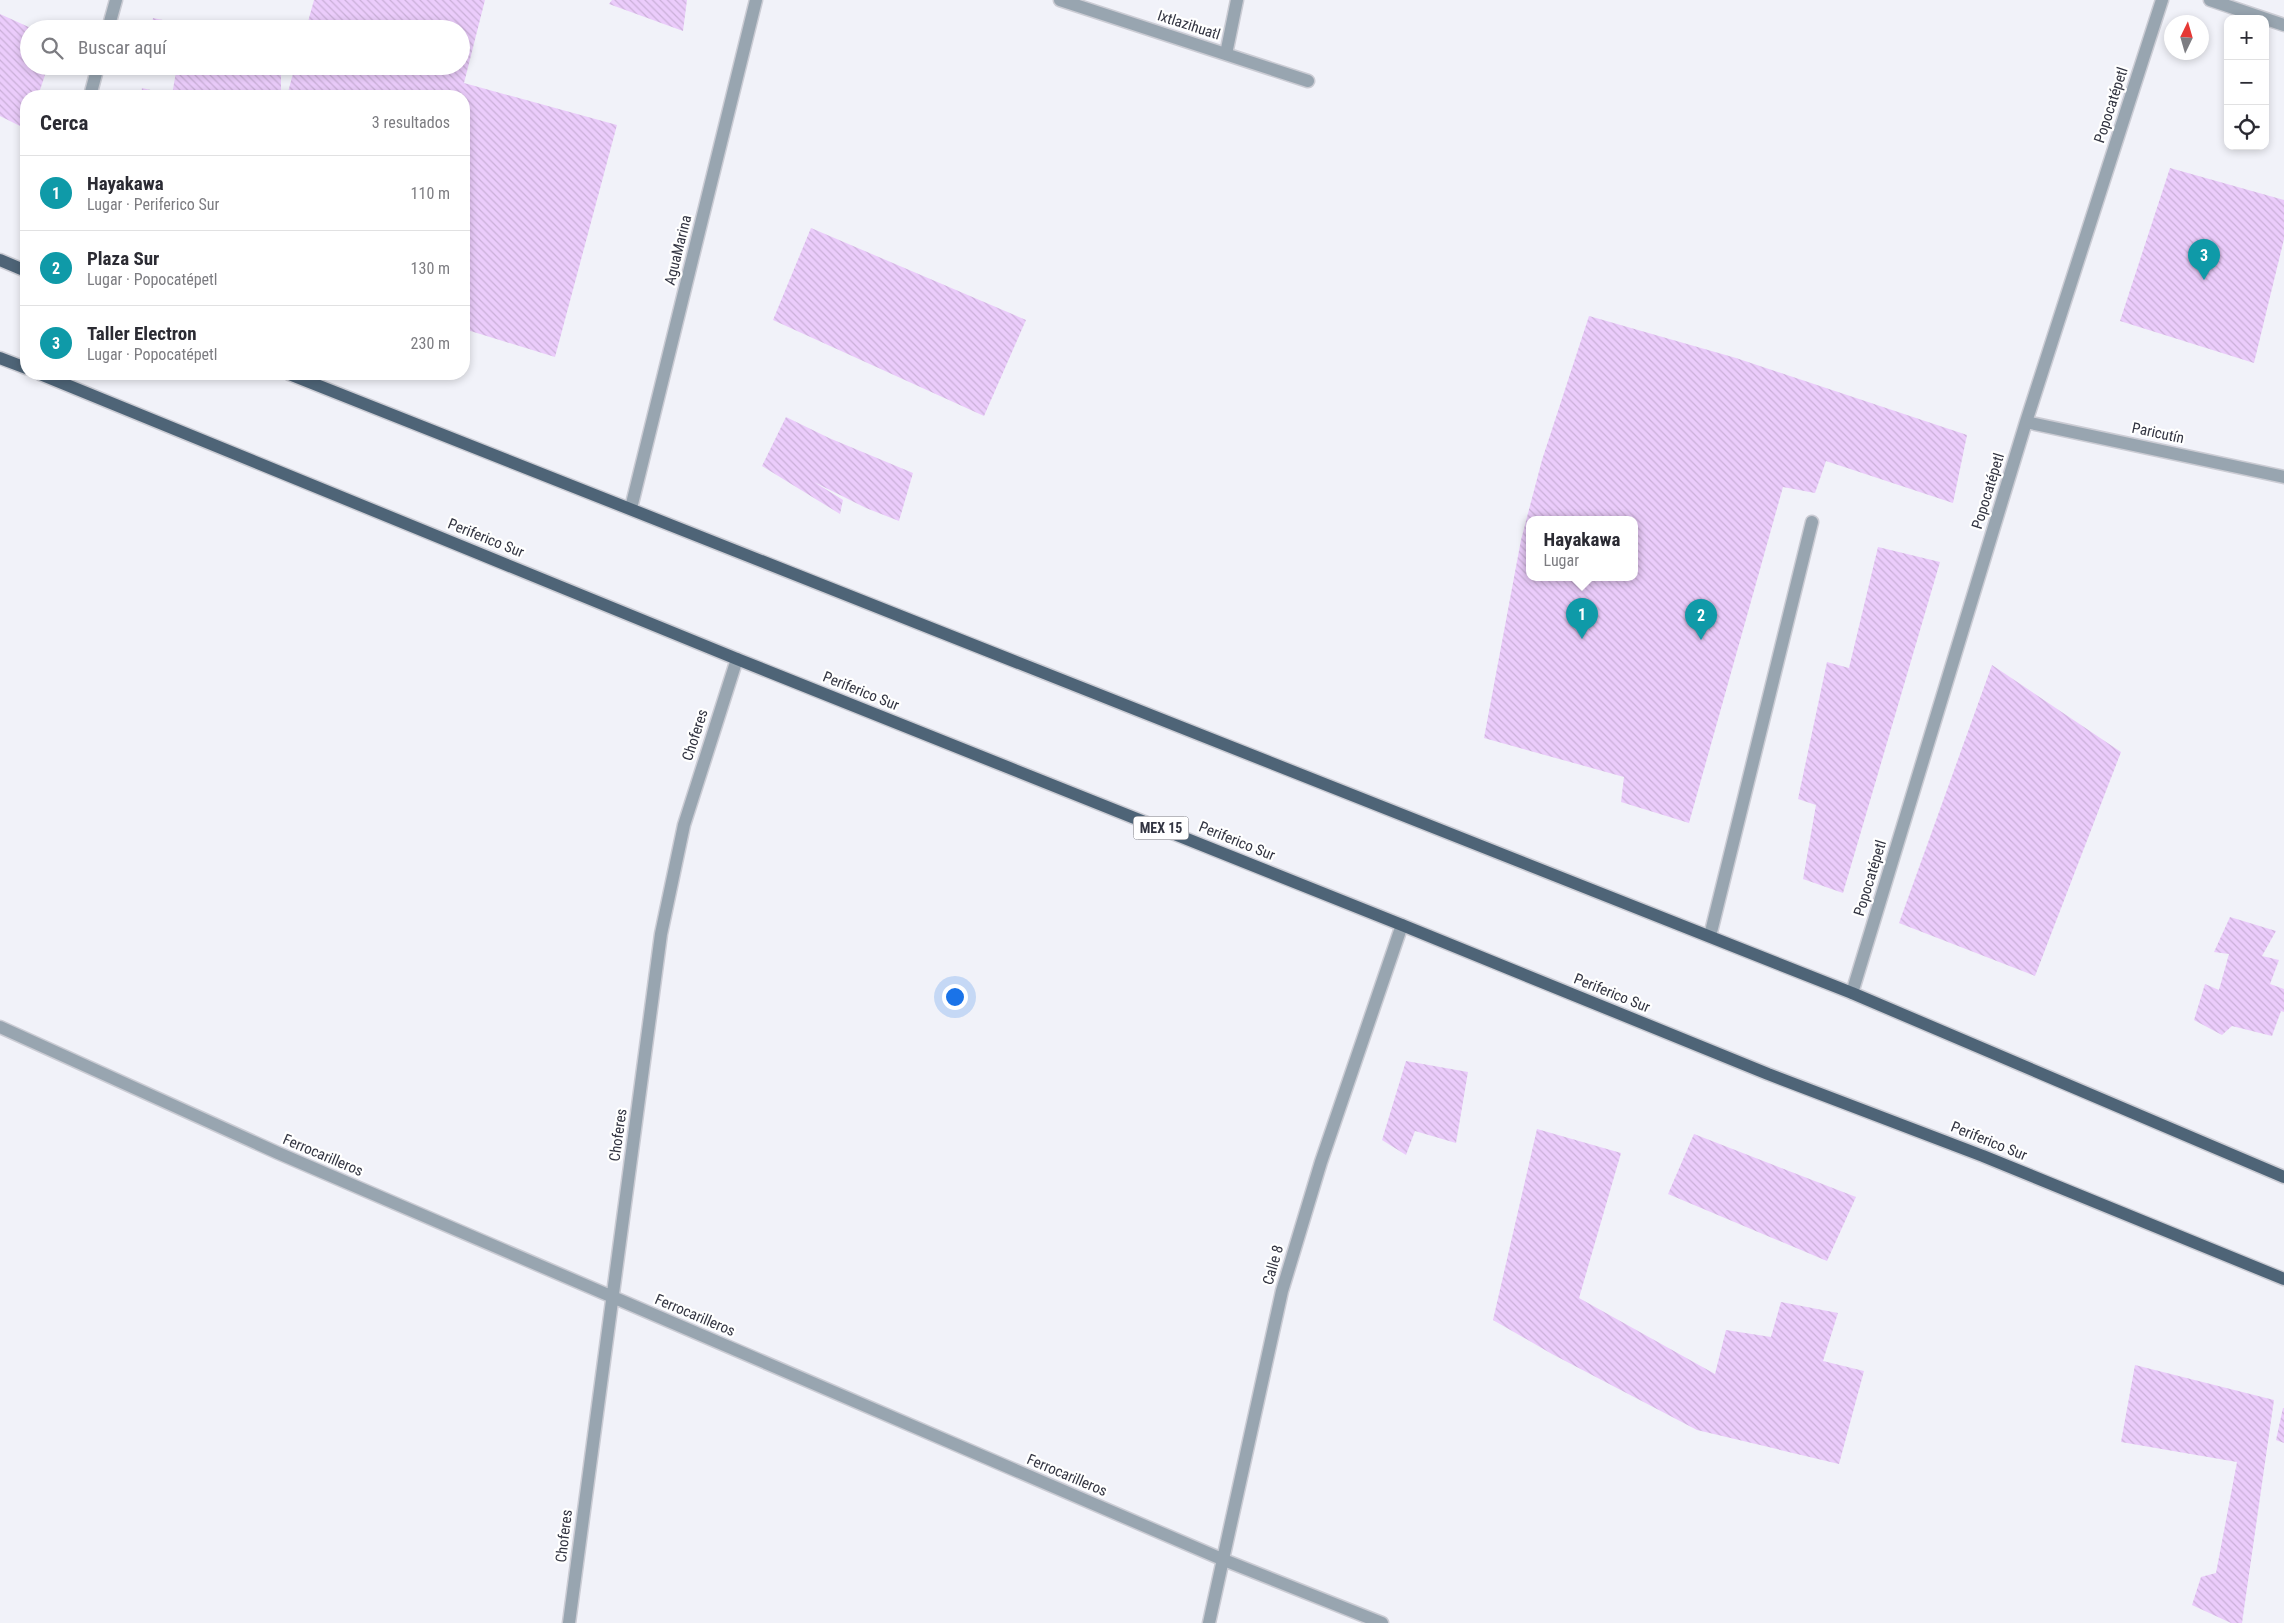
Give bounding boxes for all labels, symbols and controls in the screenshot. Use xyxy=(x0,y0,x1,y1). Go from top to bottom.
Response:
street label: Ixtlazihuatl xyxy=(1155,6,1223,44)
north arrow xyxy=(2164,15,2209,60)
map controls xyxy=(2224,15,2269,150)
button: + xyxy=(2224,15,2269,60)
search box xyxy=(20,20,470,75)
icon: search xyxy=(38,34,66,62)
text: Buscar aquí xyxy=(78,36,167,59)
button: − xyxy=(2224,60,2269,105)
street label: Popocatépetl xyxy=(2090,65,2132,145)
button: locate xyxy=(2224,105,2269,150)
text: Cerca xyxy=(40,111,88,135)
text: 3 resultados xyxy=(372,113,450,132)
text: Hayakawa xyxy=(87,172,164,195)
text: 1 xyxy=(52,184,60,203)
text: 110 m xyxy=(411,184,450,203)
text: Lugar · Periferico Sur xyxy=(87,195,219,214)
street label: AguaMarina xyxy=(661,213,695,287)
pin: 3 xyxy=(2188,239,2220,280)
text: Plaza Sur xyxy=(87,247,159,270)
text: 2 xyxy=(52,259,60,278)
text: 130 m xyxy=(411,259,450,278)
text: Lugar · Popocatépetl xyxy=(87,270,217,289)
text: Taller Electron xyxy=(87,322,197,345)
text: 3 xyxy=(52,334,60,353)
text: 230 m xyxy=(411,334,450,353)
text: Lugar · Popocatépetl xyxy=(87,345,217,364)
street label: Paricutín xyxy=(2130,419,2186,447)
street label: Popocatépetl xyxy=(1968,451,2008,531)
street label: Periferico Sur xyxy=(445,515,527,562)
popup xyxy=(1526,516,1638,581)
text: Hayakawa xyxy=(1544,528,1620,551)
text: Lugar xyxy=(1544,551,1579,570)
pin: 1 xyxy=(1566,598,1598,639)
pin: 2 xyxy=(1685,599,1717,640)
street label: Periferico Sur xyxy=(820,668,902,715)
street label: Choferes xyxy=(678,707,712,763)
road number: MEX 15 xyxy=(1134,816,1188,840)
street label: Periferico Sur xyxy=(1196,818,1278,865)
street label: Popocatépetl xyxy=(1850,838,1890,918)
street label: Periferico Sur xyxy=(1571,970,1653,1017)
your location xyxy=(942,984,968,1010)
street label: Choferes xyxy=(605,1107,631,1163)
street label: Periferico Sur xyxy=(1948,1118,2030,1165)
street label: Ferrocarilleros xyxy=(280,1130,366,1180)
street label: Calle 8 xyxy=(1259,1243,1287,1287)
street label: Ferrocarilleros xyxy=(652,1290,738,1340)
street label: Ferrocarilleros xyxy=(1024,1450,1110,1500)
street label: Choferes xyxy=(552,1508,576,1563)

